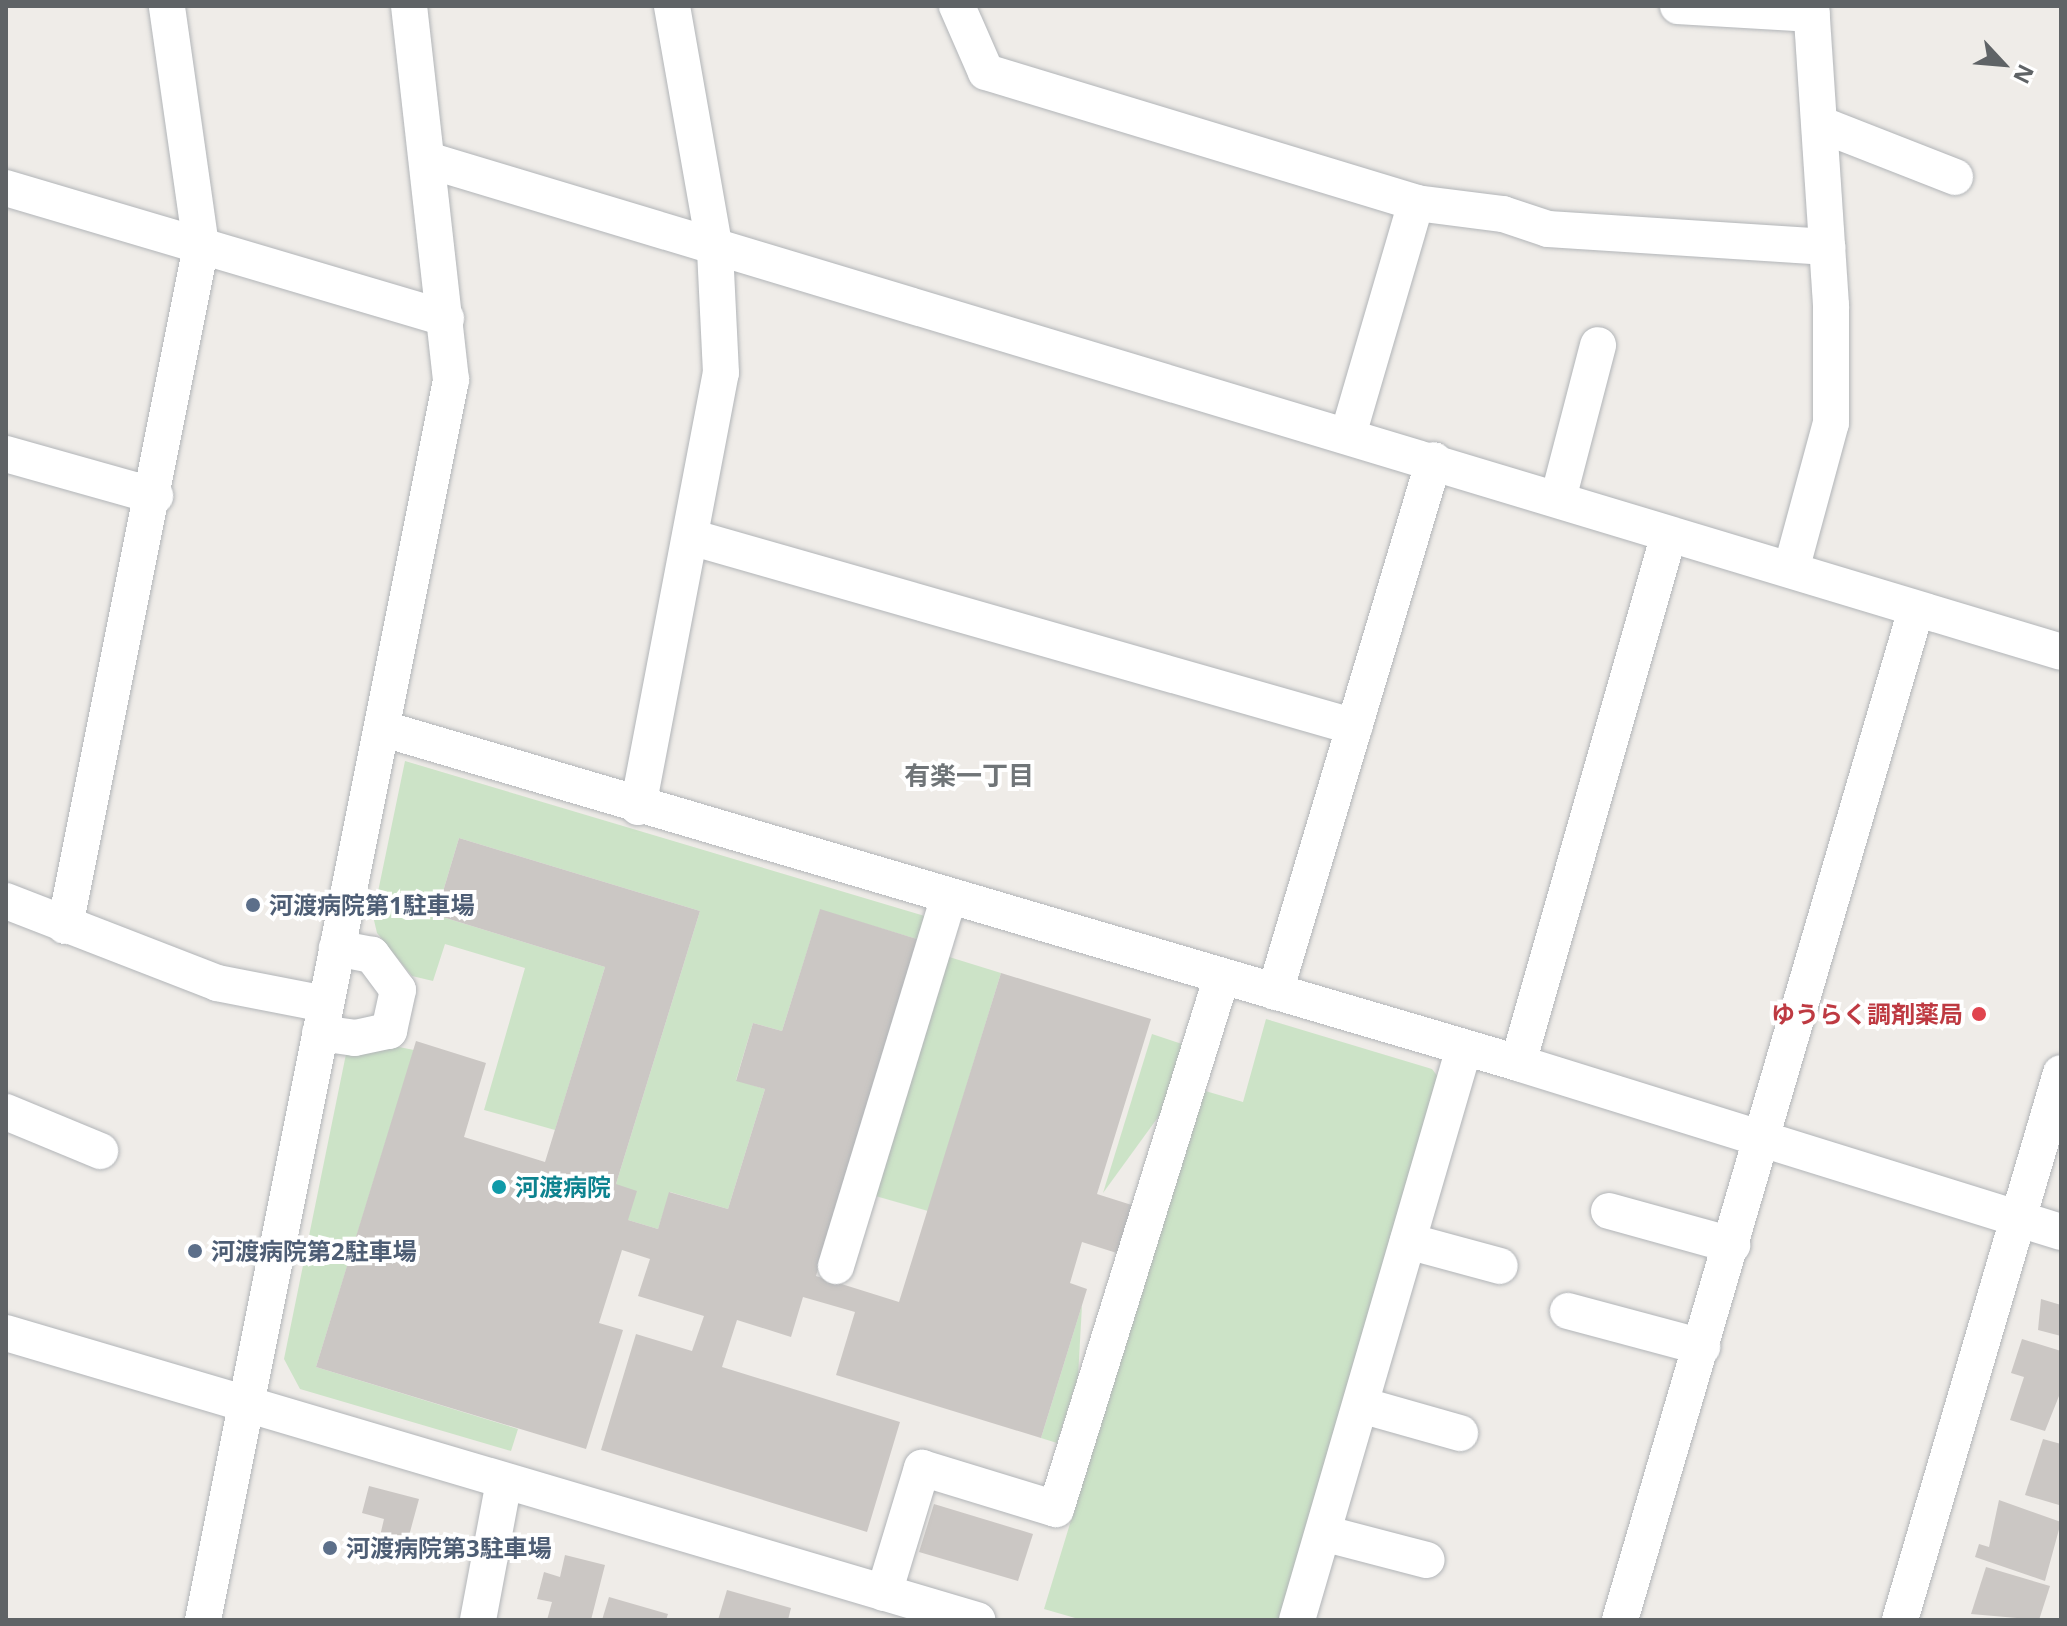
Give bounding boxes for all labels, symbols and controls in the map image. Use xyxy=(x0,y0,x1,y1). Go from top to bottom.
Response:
north arrow xyxy=(1963,24,2043,104)
text: N xyxy=(2007,60,2042,89)
district label: 有楽一丁目 xyxy=(904,760,1034,792)
place label: 河渡病院第1駐車場 xyxy=(269,891,475,919)
marker: 河渡病院第1駐車場 xyxy=(244,896,262,914)
place label: ゆうらく調剤薬局 xyxy=(1771,1000,1963,1028)
marker: ゆうらく調剤薬局 xyxy=(1970,1005,1988,1023)
place label: 河渡病院 xyxy=(515,1173,611,1201)
marker: 河渡病院 xyxy=(490,1178,508,1196)
place label: 河渡病院第2駐車場 xyxy=(211,1237,417,1265)
marker: 河渡病院第2駐車場 xyxy=(186,1242,204,1260)
place label: 河渡病院第3駐車場 xyxy=(346,1534,552,1562)
marker: 河渡病院第3駐車場 xyxy=(321,1539,339,1557)

